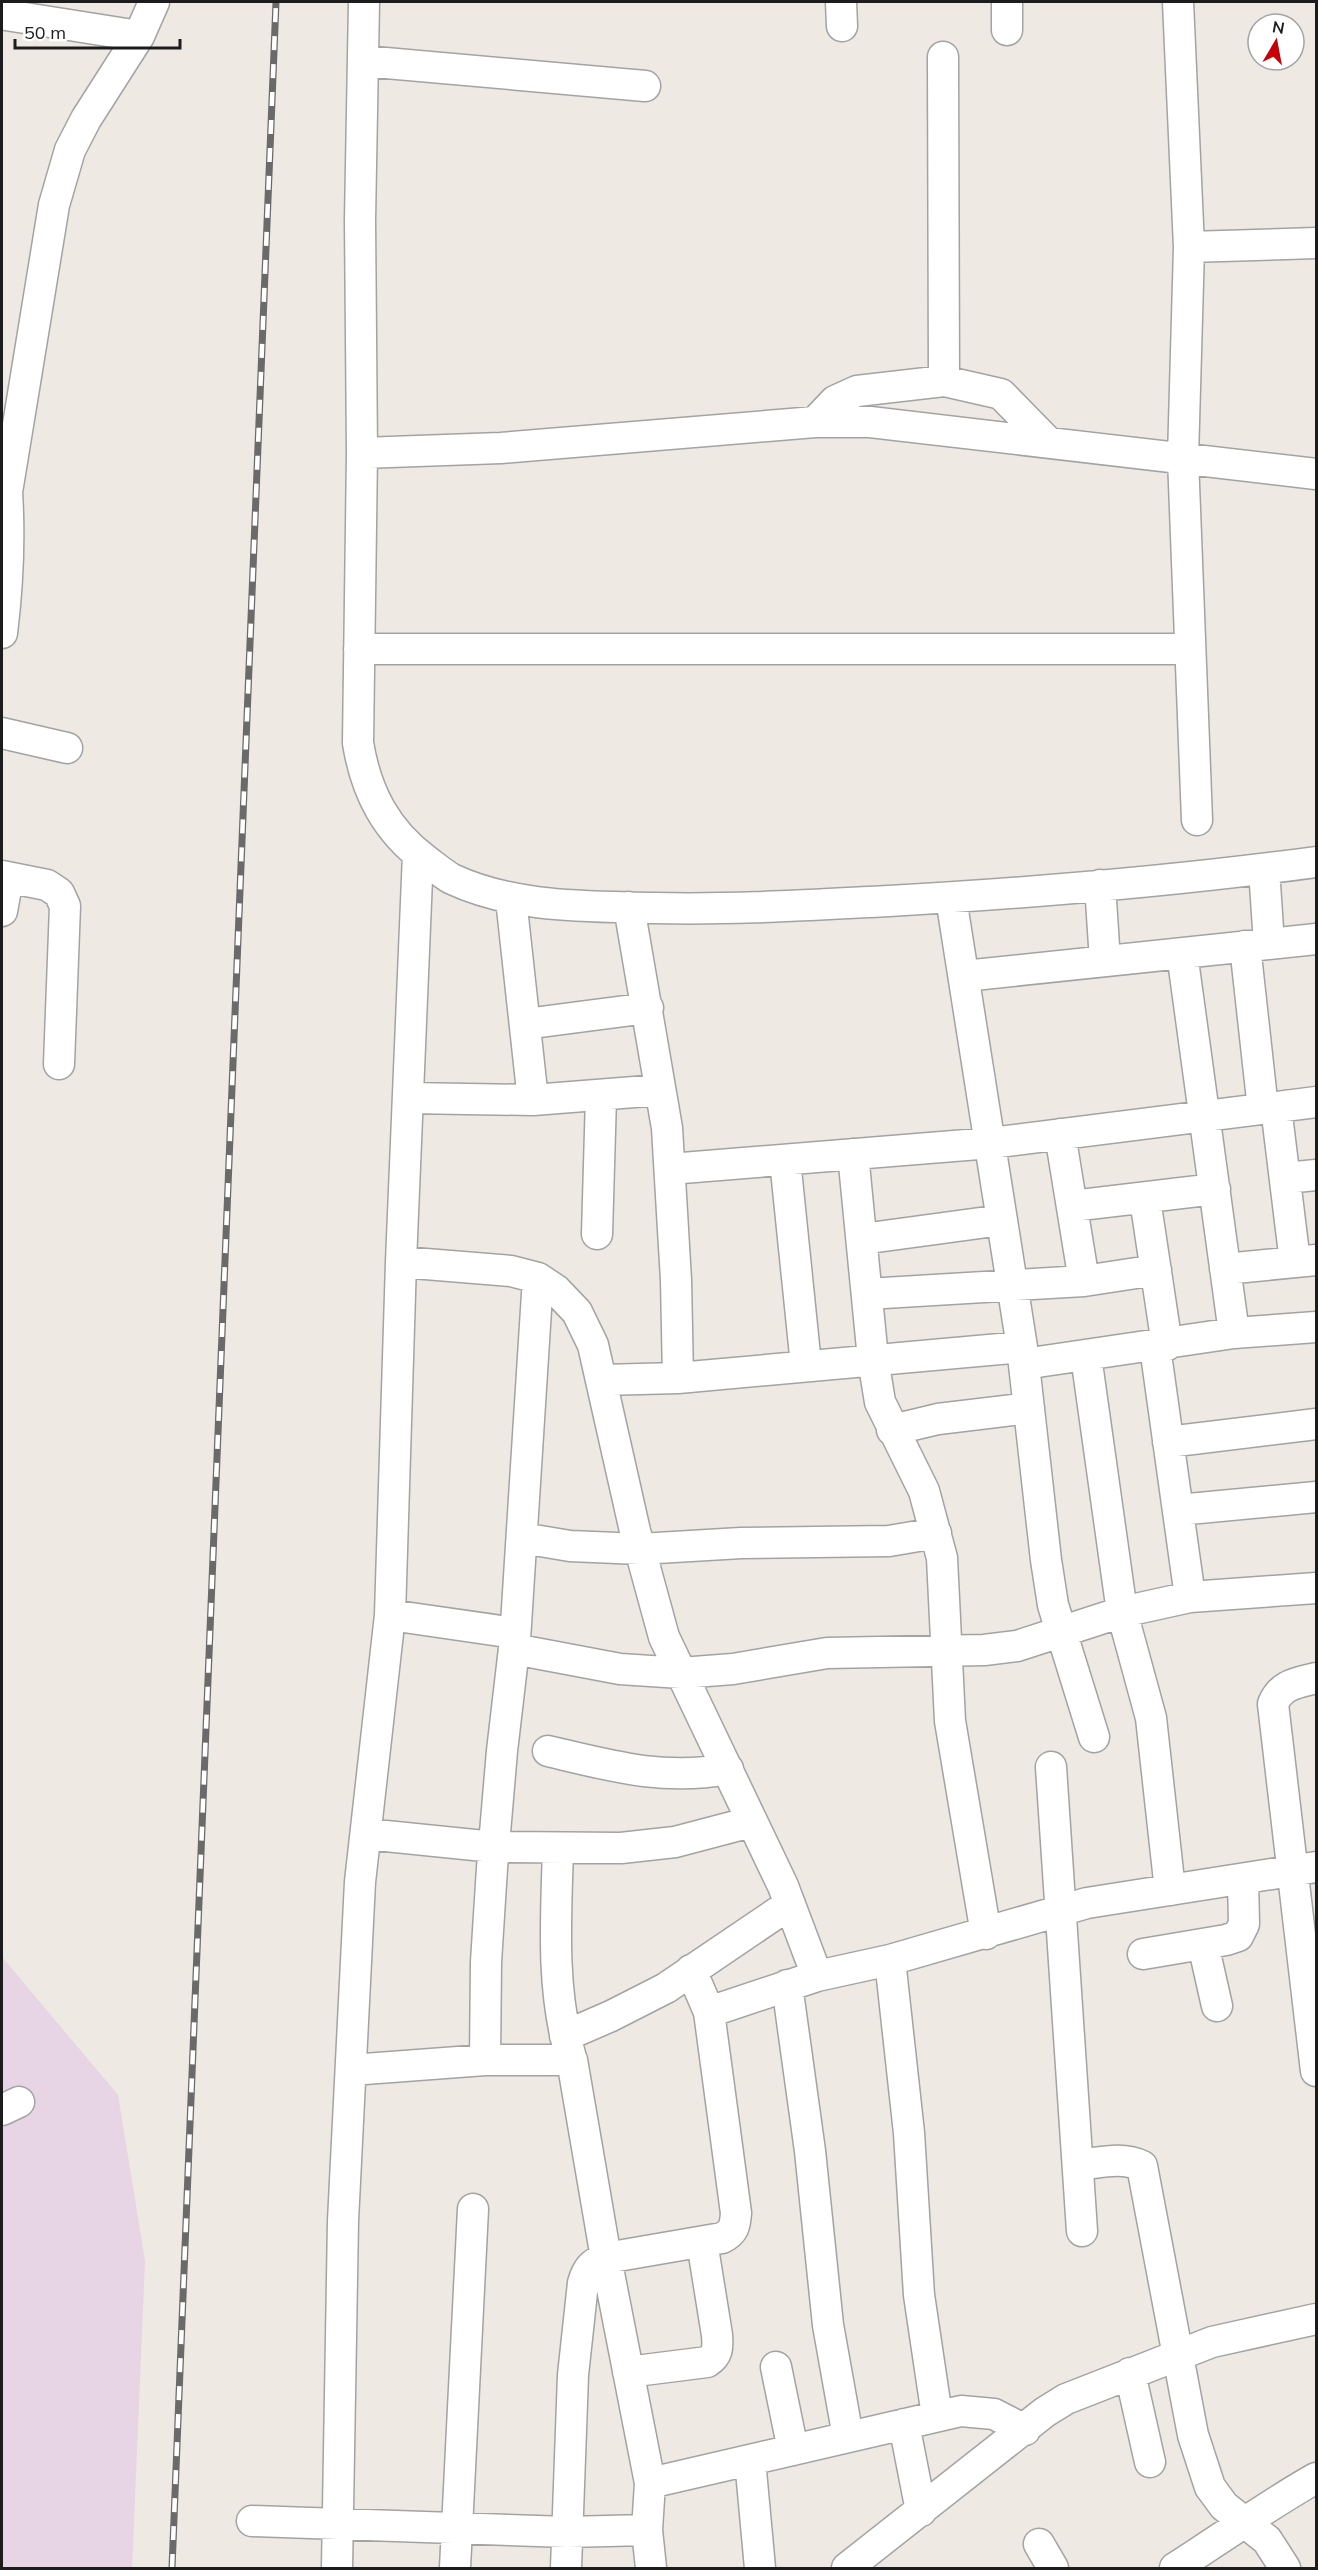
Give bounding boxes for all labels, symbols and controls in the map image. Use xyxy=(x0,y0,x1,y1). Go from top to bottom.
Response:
scale bar xyxy=(15,12,180,50)
north arrow xyxy=(1246,12,1306,72)
text: N xyxy=(1271,16,1286,38)
text: 50 m xyxy=(24,21,66,44)

